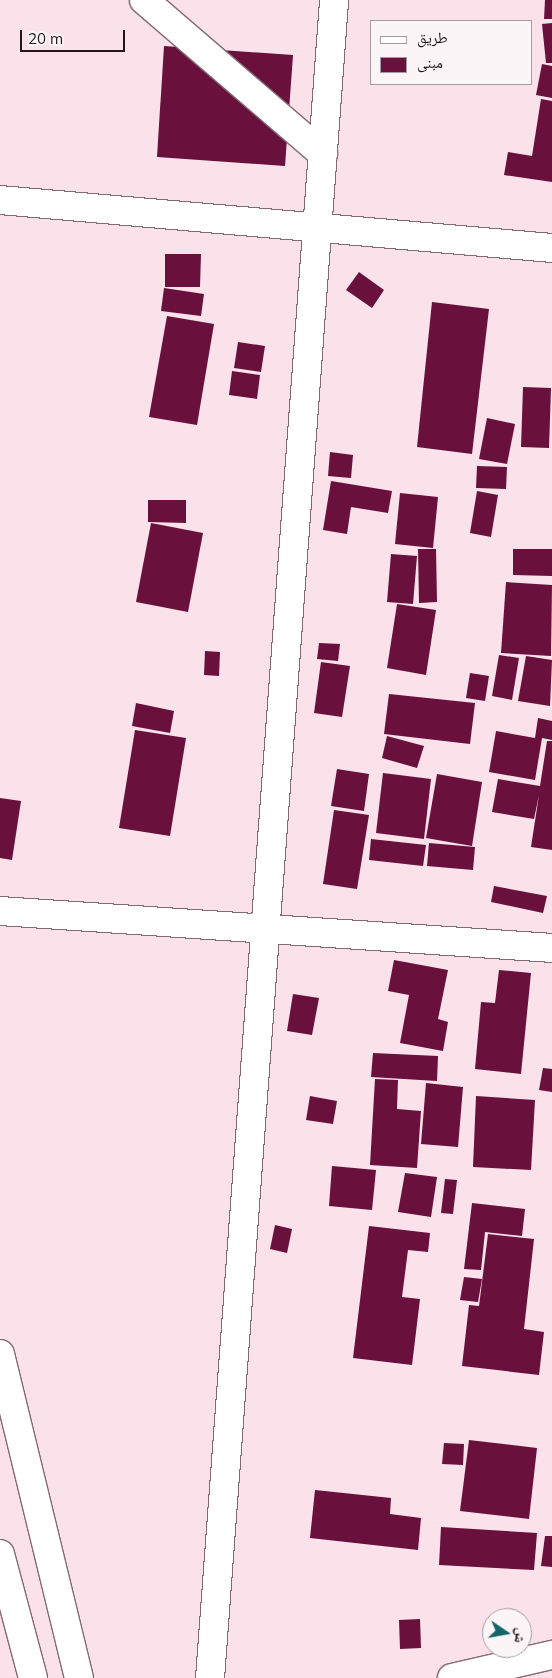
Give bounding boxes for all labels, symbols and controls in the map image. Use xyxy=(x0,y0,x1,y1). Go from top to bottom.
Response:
scale bar xyxy=(22,20,128,52)
legend xyxy=(370,20,532,85)
text: طريق xyxy=(417,28,448,47)
text: 20 m xyxy=(28,29,63,48)
text: مبنى xyxy=(417,53,443,72)
north arrow xyxy=(482,1608,532,1658)
text: ش xyxy=(510,1627,531,1645)

